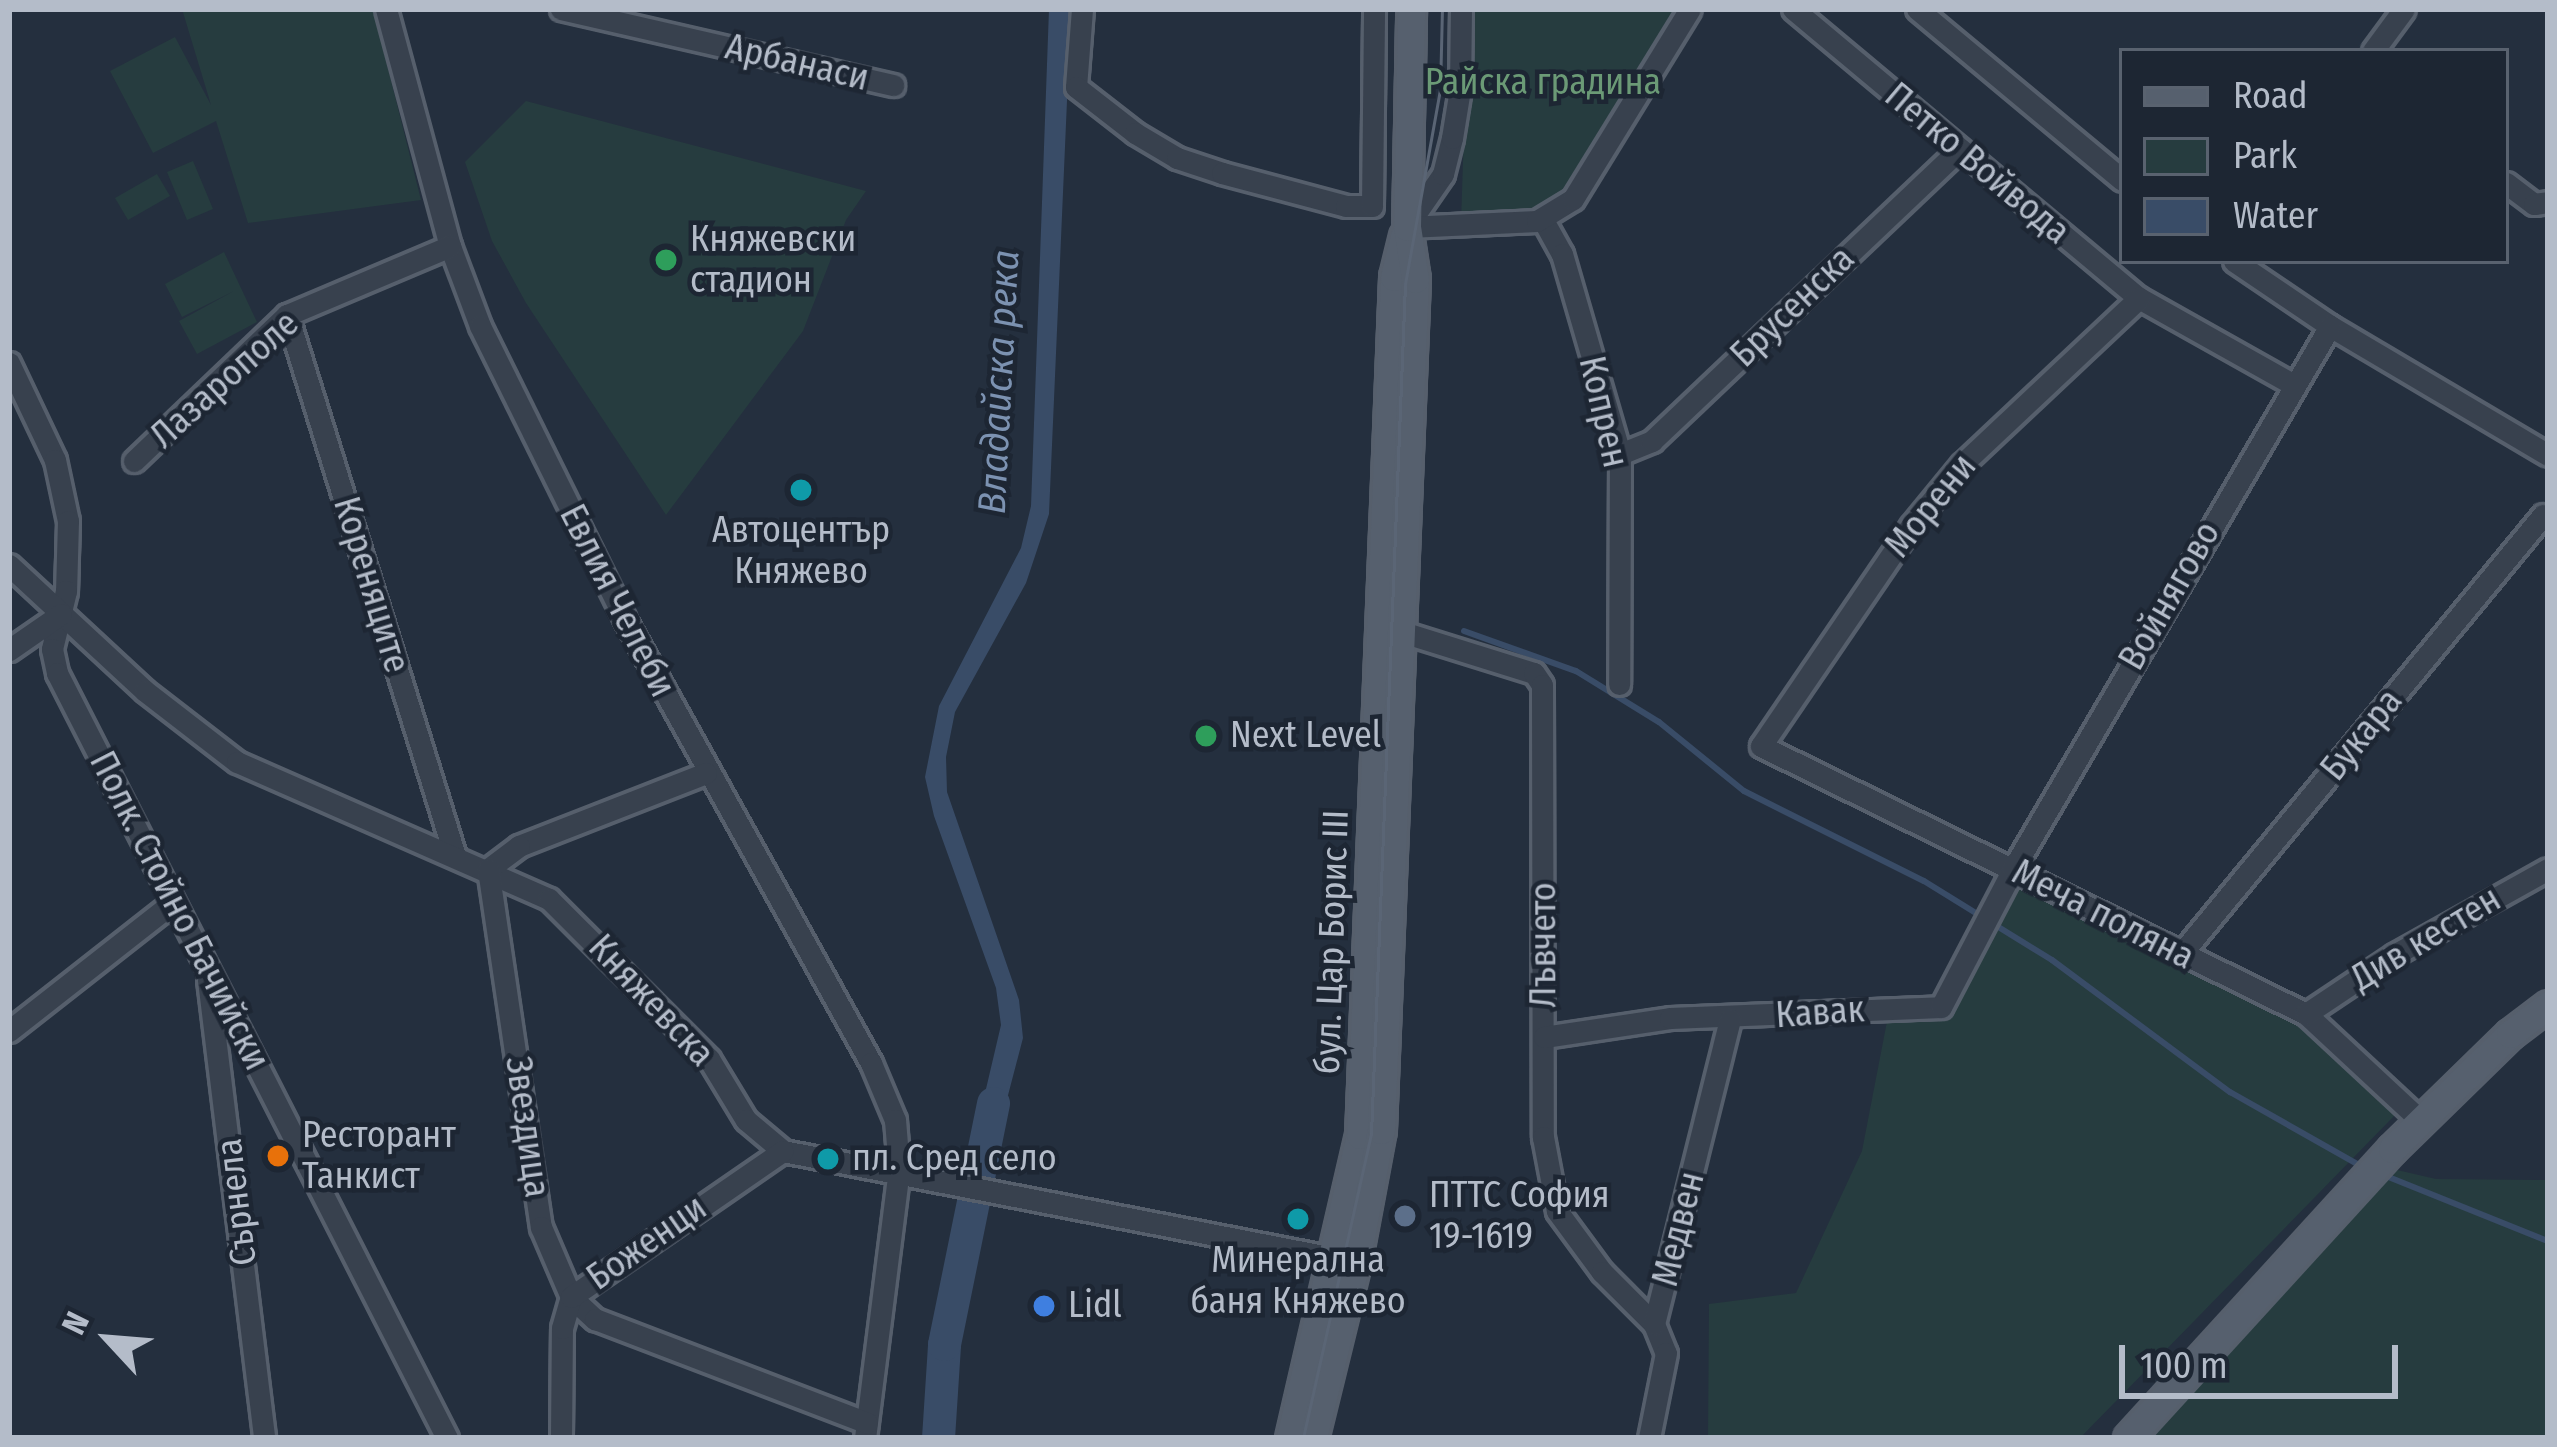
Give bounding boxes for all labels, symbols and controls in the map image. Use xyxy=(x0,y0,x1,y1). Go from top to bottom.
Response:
street label: Арбанаси xyxy=(721,26,873,100)
legend xyxy=(2119,48,2509,264)
park label: Райска градина xyxy=(1425,61,1661,105)
street label: Петко Войвода xyxy=(1876,74,2078,254)
text: Road xyxy=(2233,74,2308,118)
text: Park xyxy=(2233,134,2297,178)
text: Water xyxy=(2233,194,2318,238)
place label: Княжевски стадион xyxy=(690,217,856,302)
street label: Брусенска xyxy=(1722,238,1864,376)
marker: Княжевски стадион xyxy=(653,247,679,273)
water label: Владайска река xyxy=(969,249,1029,515)
street label: Лазарополе xyxy=(142,302,308,458)
street label: Копрен xyxy=(1569,352,1637,472)
street label: Морени xyxy=(1876,446,1986,566)
marker: Автоцентър Княжево xyxy=(788,477,814,503)
street label: Кореняците xyxy=(324,492,418,678)
street label: Евлия Челеби xyxy=(550,498,684,704)
place label: Автоцентър Княжево xyxy=(712,508,890,593)
street label: Войнягово xyxy=(2110,514,2230,678)
street label: Букара xyxy=(2312,681,2412,789)
place label: Next Level xyxy=(1230,714,1381,758)
marker: Next Level xyxy=(1193,723,1219,749)
street label: Полк. Стойно Бачийски xyxy=(80,745,278,1077)
street label: бул. Цар Борис III xyxy=(1306,809,1358,1075)
street label: Меча поляна xyxy=(2005,851,2201,979)
street label: Див кестен xyxy=(2344,878,2508,1000)
street label: Лъвчето xyxy=(1522,882,1566,1008)
street label: Княжевска xyxy=(579,926,723,1076)
street label: Кавак xyxy=(1774,988,1866,1038)
street label: Звездица xyxy=(496,1054,558,1200)
place label: Ресторант Танкист xyxy=(302,1113,456,1198)
street label: Сърнела xyxy=(208,1136,266,1268)
place label: пл. Сред село xyxy=(852,1137,1057,1181)
marker: Ресторант Танкист xyxy=(265,1143,291,1169)
marker: пл. Сред село xyxy=(815,1146,841,1172)
street label: Медвен xyxy=(1644,1167,1714,1291)
place label: ПТТС София 19-1619 xyxy=(1429,1173,1610,1258)
street label: Боженци xyxy=(579,1186,715,1300)
marker: ПТТС София 19-1619 xyxy=(1392,1203,1418,1229)
marker: Минерална баня Княжево xyxy=(1285,1206,1311,1232)
place label: Минерална баня Княжево xyxy=(1190,1238,1406,1323)
north arrow xyxy=(48,1279,168,1399)
place label: Lidl xyxy=(1068,1284,1122,1328)
marker: Lidl xyxy=(1031,1293,1057,1319)
text: N xyxy=(53,1306,98,1341)
scale bar xyxy=(2125,1321,2404,1395)
text: 100 m xyxy=(2140,1344,2228,1388)

